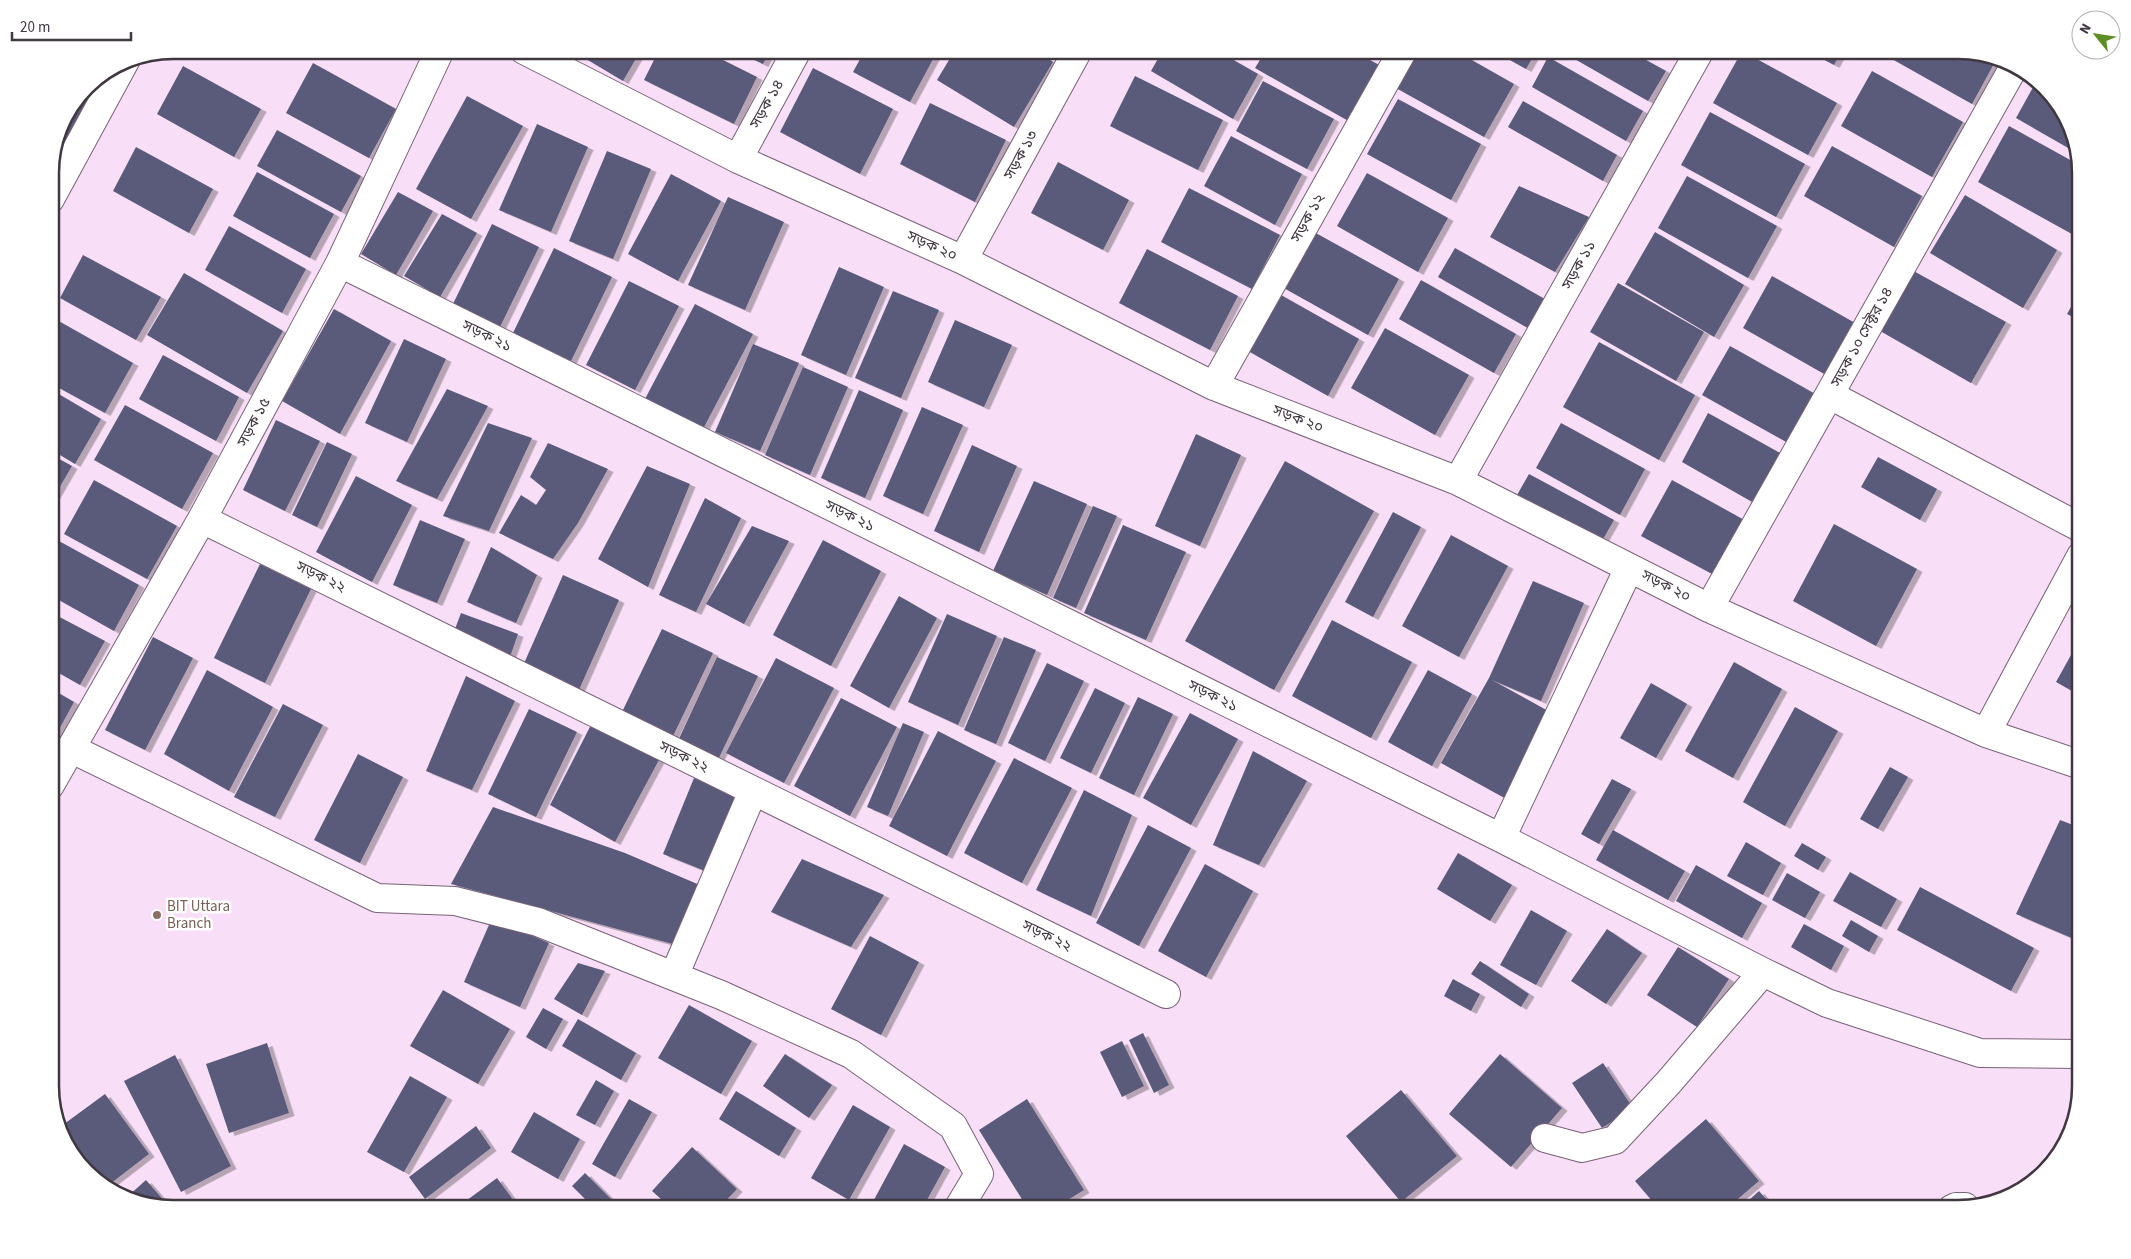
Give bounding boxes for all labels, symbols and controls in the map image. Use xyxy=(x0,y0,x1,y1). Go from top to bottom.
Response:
scale bar xyxy=(12,10,131,42)
north arrow xyxy=(2071,10,2121,60)
text: 20 m xyxy=(20,17,50,38)
text: N xyxy=(2075,20,2097,38)
street label: সড়ক ১৪ xyxy=(745,76,789,133)
street label: সড়ক ১৩ xyxy=(999,127,1043,184)
street label: সড়ক ১২ xyxy=(1286,190,1330,247)
street label: সড়ক ২০ xyxy=(903,225,960,266)
street label: সড়ক ১১ xyxy=(1557,237,1601,294)
street label: সড়ক ১০ সেক্টর ১৪ xyxy=(1825,283,1898,392)
street label: সড়ক ২১ xyxy=(458,315,515,357)
street label: সড়ক ১৫ xyxy=(232,394,276,451)
street label: সড়ক ২০ xyxy=(1269,399,1326,438)
street label: সড়ক ২১ xyxy=(821,495,878,537)
street label: সড়ক ২২ xyxy=(292,556,349,598)
street label: সড়ক ২০ xyxy=(1637,564,1694,607)
street label: সড়ক ২১ xyxy=(1184,675,1241,717)
street label: সড়ক ২২ xyxy=(655,736,712,778)
place label: BIT Uttara Branch xyxy=(167,896,230,934)
marker: BIT Uttara Branch xyxy=(151,909,163,921)
street label: সড়ক ২২ xyxy=(1018,915,1075,957)

